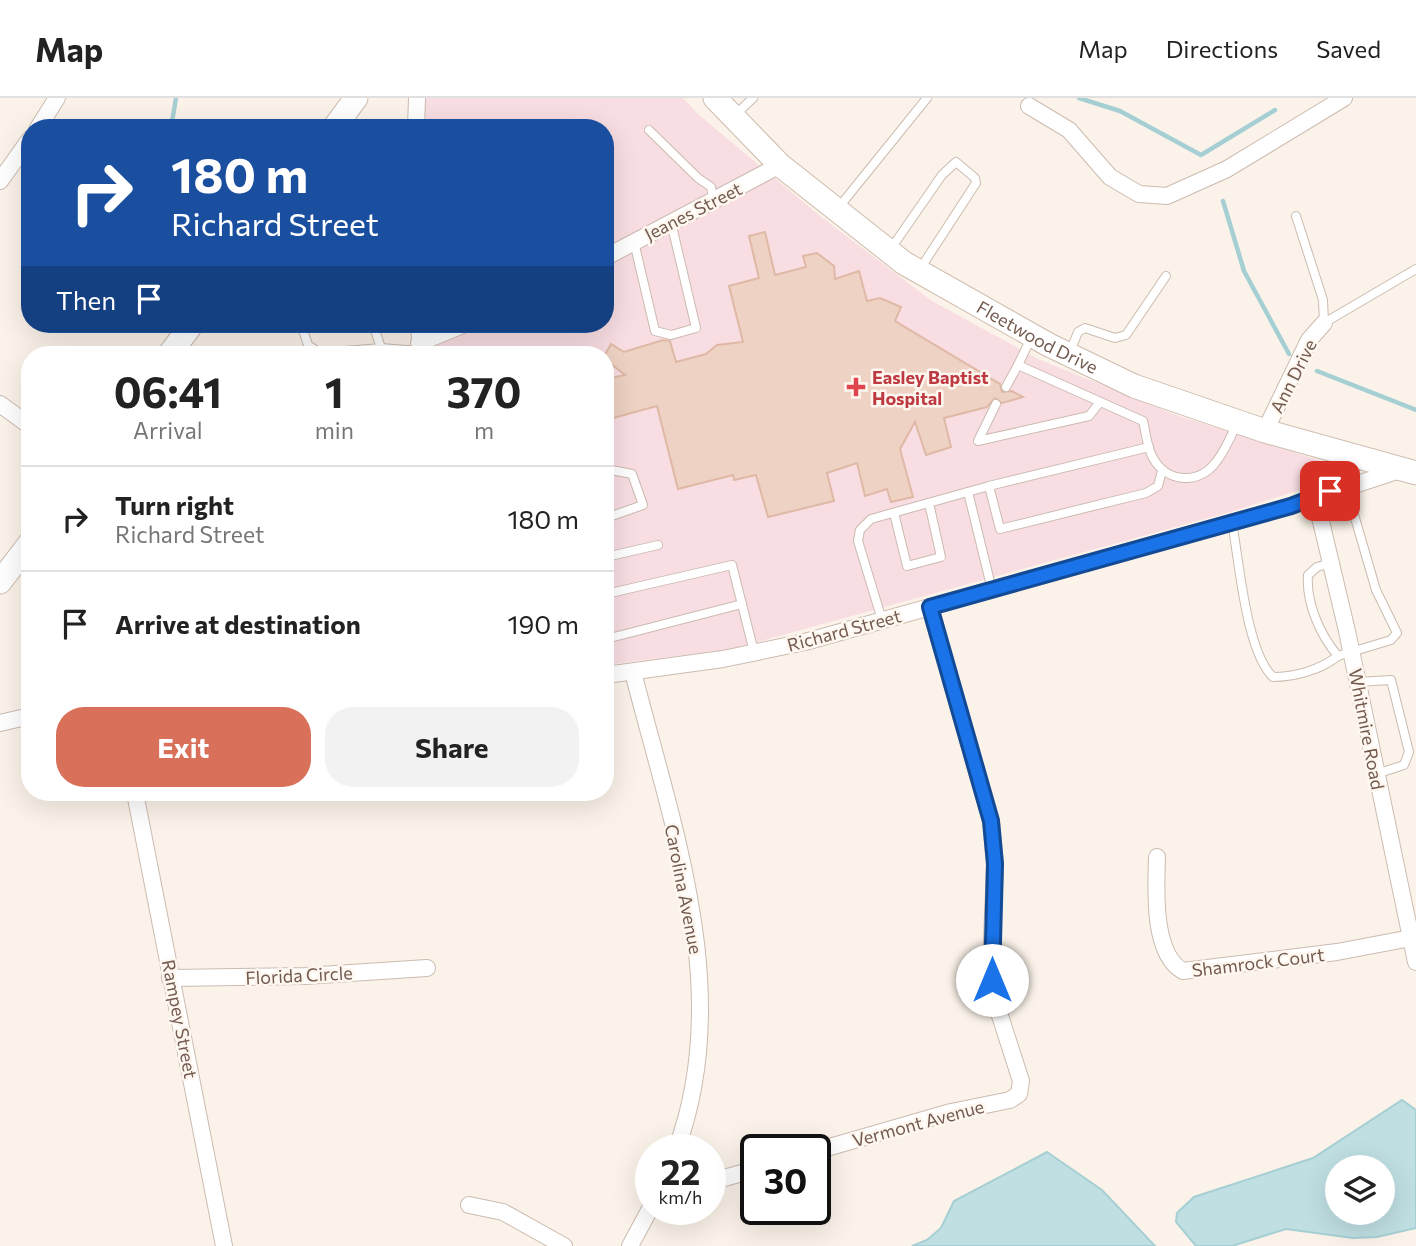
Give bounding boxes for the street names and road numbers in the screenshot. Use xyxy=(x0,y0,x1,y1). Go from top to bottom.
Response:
street label: Jeanes Street xyxy=(641,177,745,245)
street label: Fleetwood Drive xyxy=(973,296,1102,378)
street label: Ann Drive xyxy=(1265,335,1321,417)
street label: Richard Street xyxy=(785,604,903,656)
street label: Whitmire Road xyxy=(1344,667,1390,791)
street label: Carolina Avenue xyxy=(661,822,707,956)
street label: Shamrock Court xyxy=(1190,943,1326,981)
street label: Rampey Street xyxy=(158,958,202,1080)
street label: Florida Circle xyxy=(245,961,353,989)
street label: Vermont Avenue xyxy=(850,1095,986,1151)

